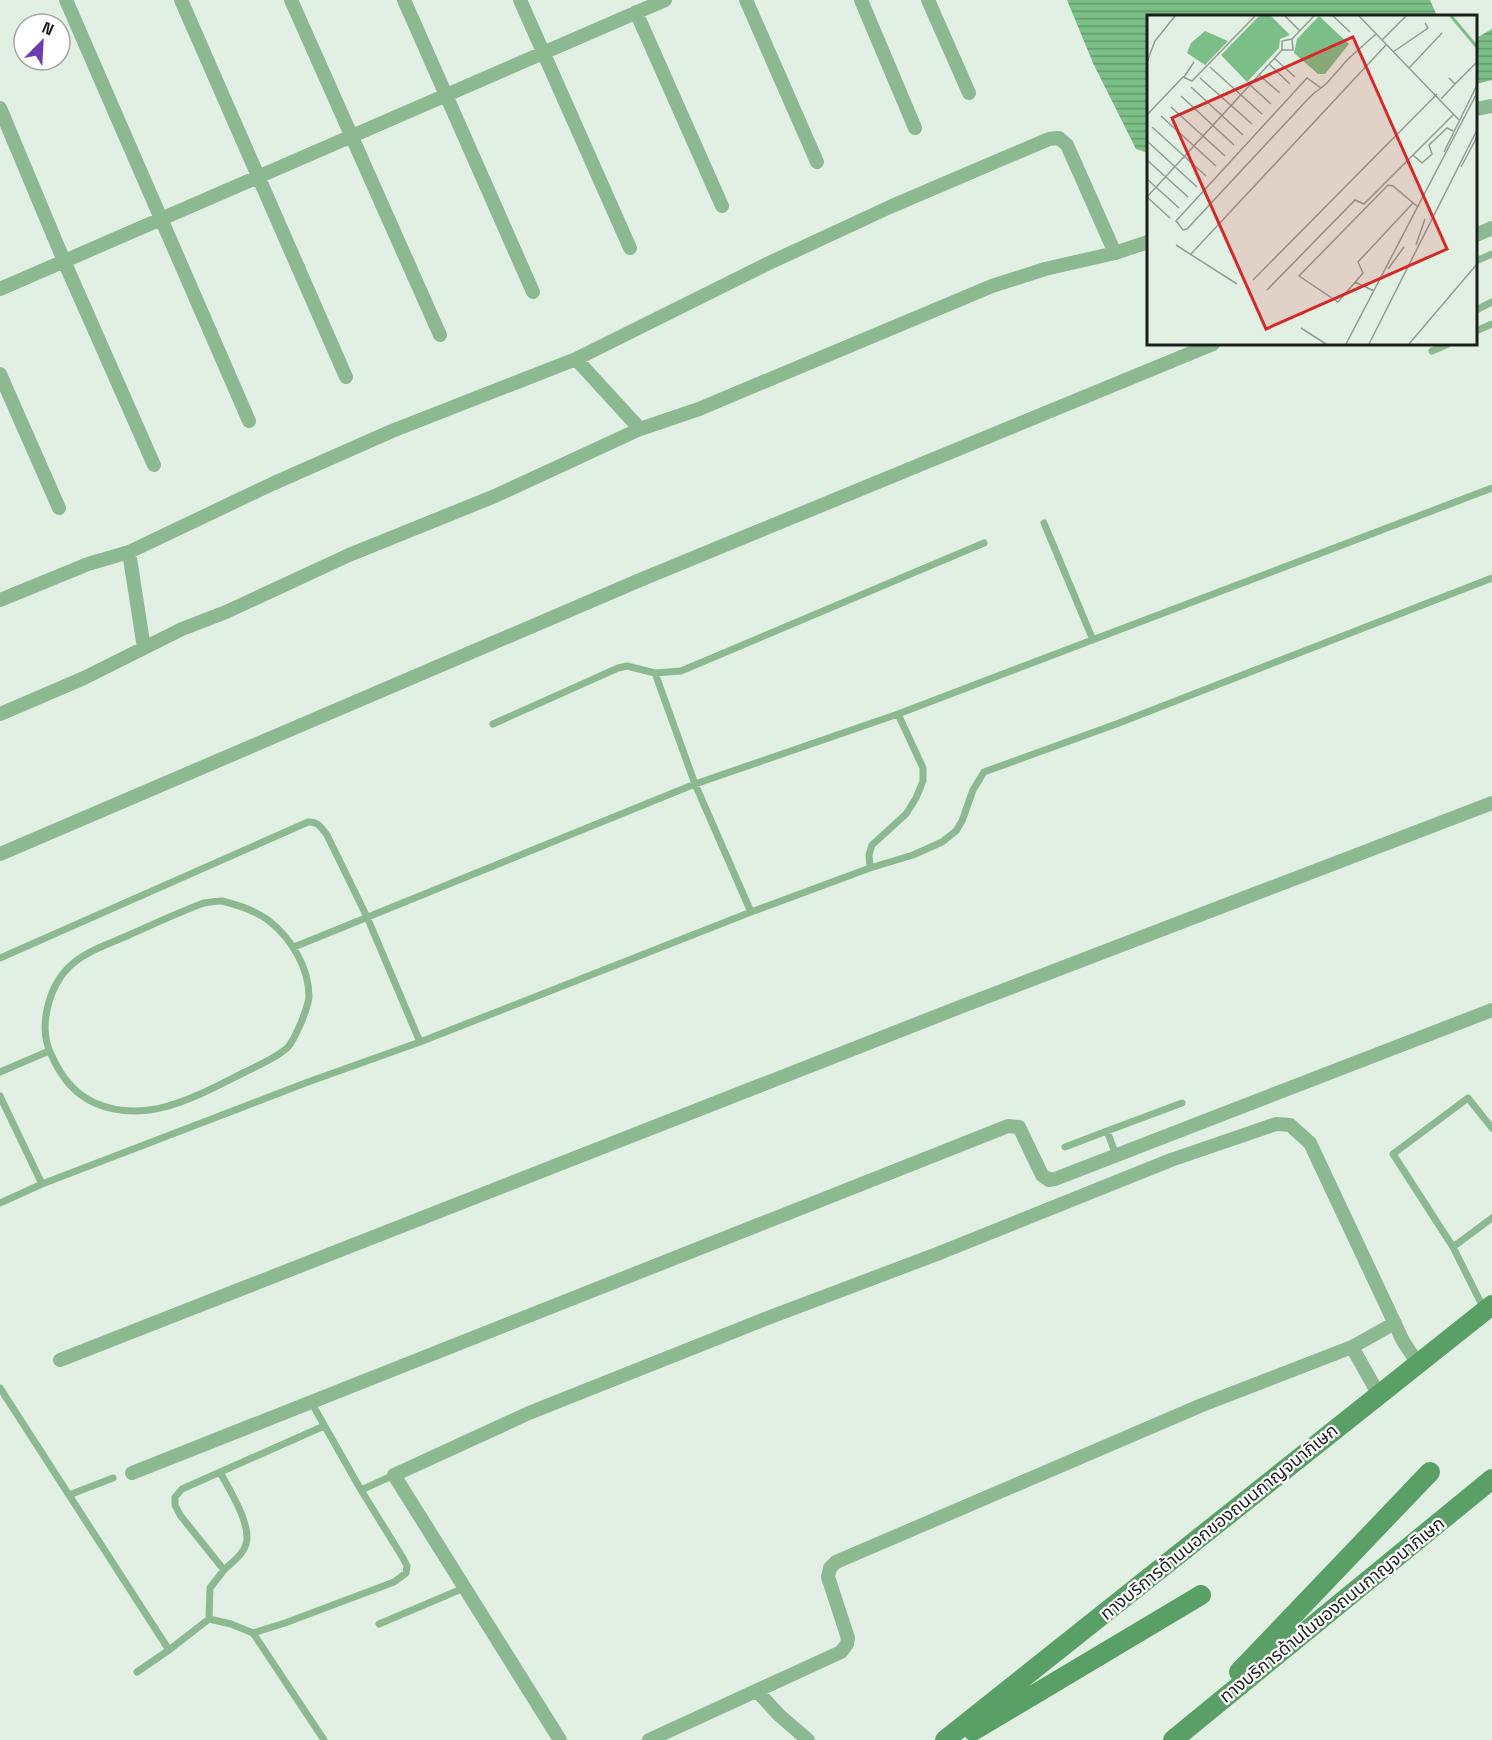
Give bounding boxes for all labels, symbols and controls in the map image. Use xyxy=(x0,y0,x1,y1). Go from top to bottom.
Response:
north arrow xyxy=(12,12,72,72)
inset map xyxy=(1147,15,1477,345)
text: N xyxy=(39,17,57,41)
street label: ทางบริการด้านนอกของถนนกาญจนาภิเษก xyxy=(1095,1418,1342,1625)
street label: ทางบริการด้านในของถนนกาญจนาภิเษก xyxy=(1214,1511,1449,1708)

